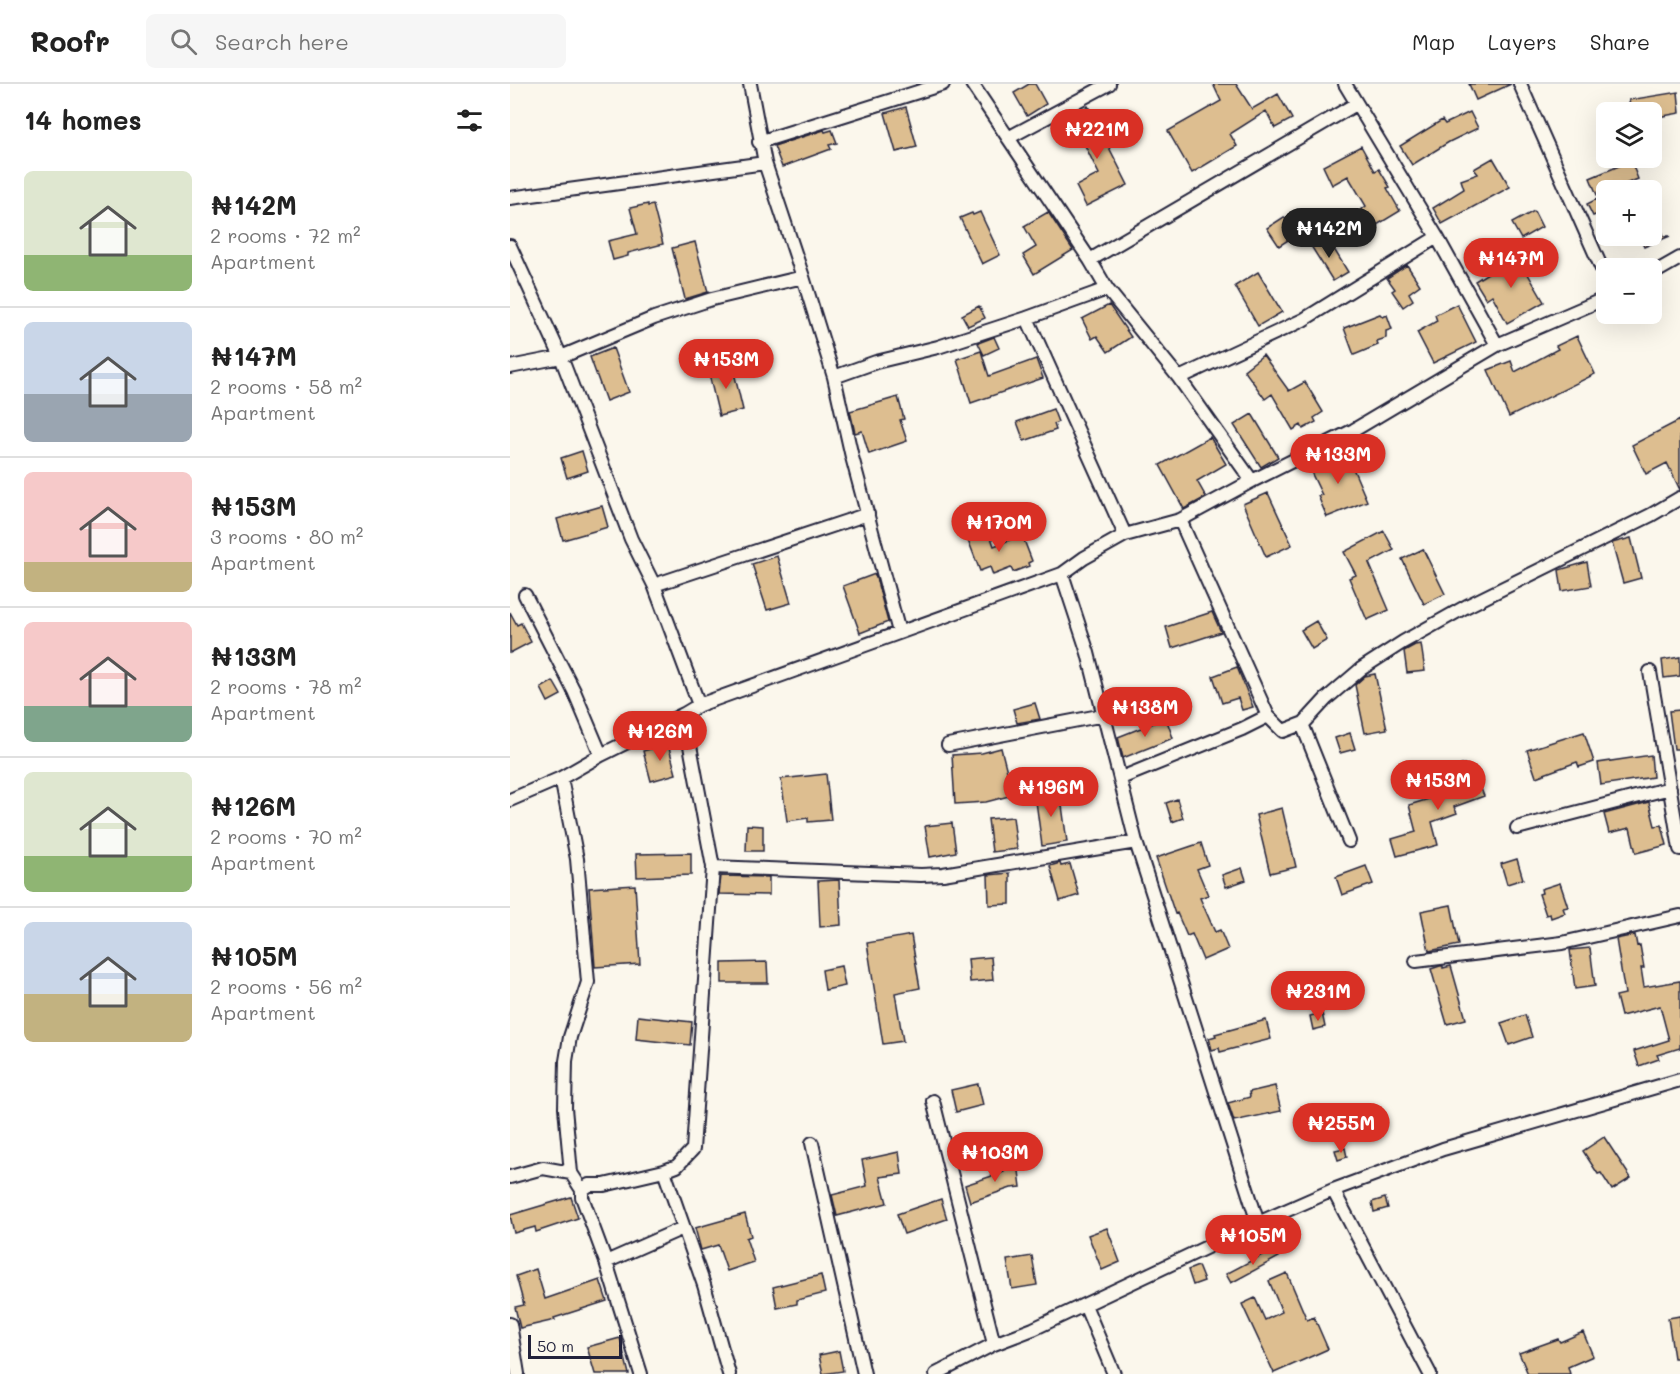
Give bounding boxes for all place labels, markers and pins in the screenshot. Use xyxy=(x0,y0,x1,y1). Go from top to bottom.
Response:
pin: ₦221M xyxy=(1055,109,1139,160)
pin: ₦142M xyxy=(1287,208,1371,259)
pin: ₦147M xyxy=(1469,238,1553,289)
pin: ₦153M xyxy=(684,339,768,390)
pin: ₦133M xyxy=(1296,434,1380,485)
pin: ₦170M xyxy=(957,502,1041,553)
pin: ₦138M xyxy=(1103,687,1187,738)
pin: ₦126M xyxy=(618,711,702,762)
pin: ₦153M xyxy=(1396,760,1480,811)
pin: ₦196M xyxy=(1009,767,1093,818)
pin: ₦231M xyxy=(1276,971,1360,1022)
pin: ₦255M xyxy=(1299,1103,1383,1154)
pin: ₦103M xyxy=(953,1132,1037,1183)
pin: ₦105M xyxy=(1211,1215,1295,1266)

